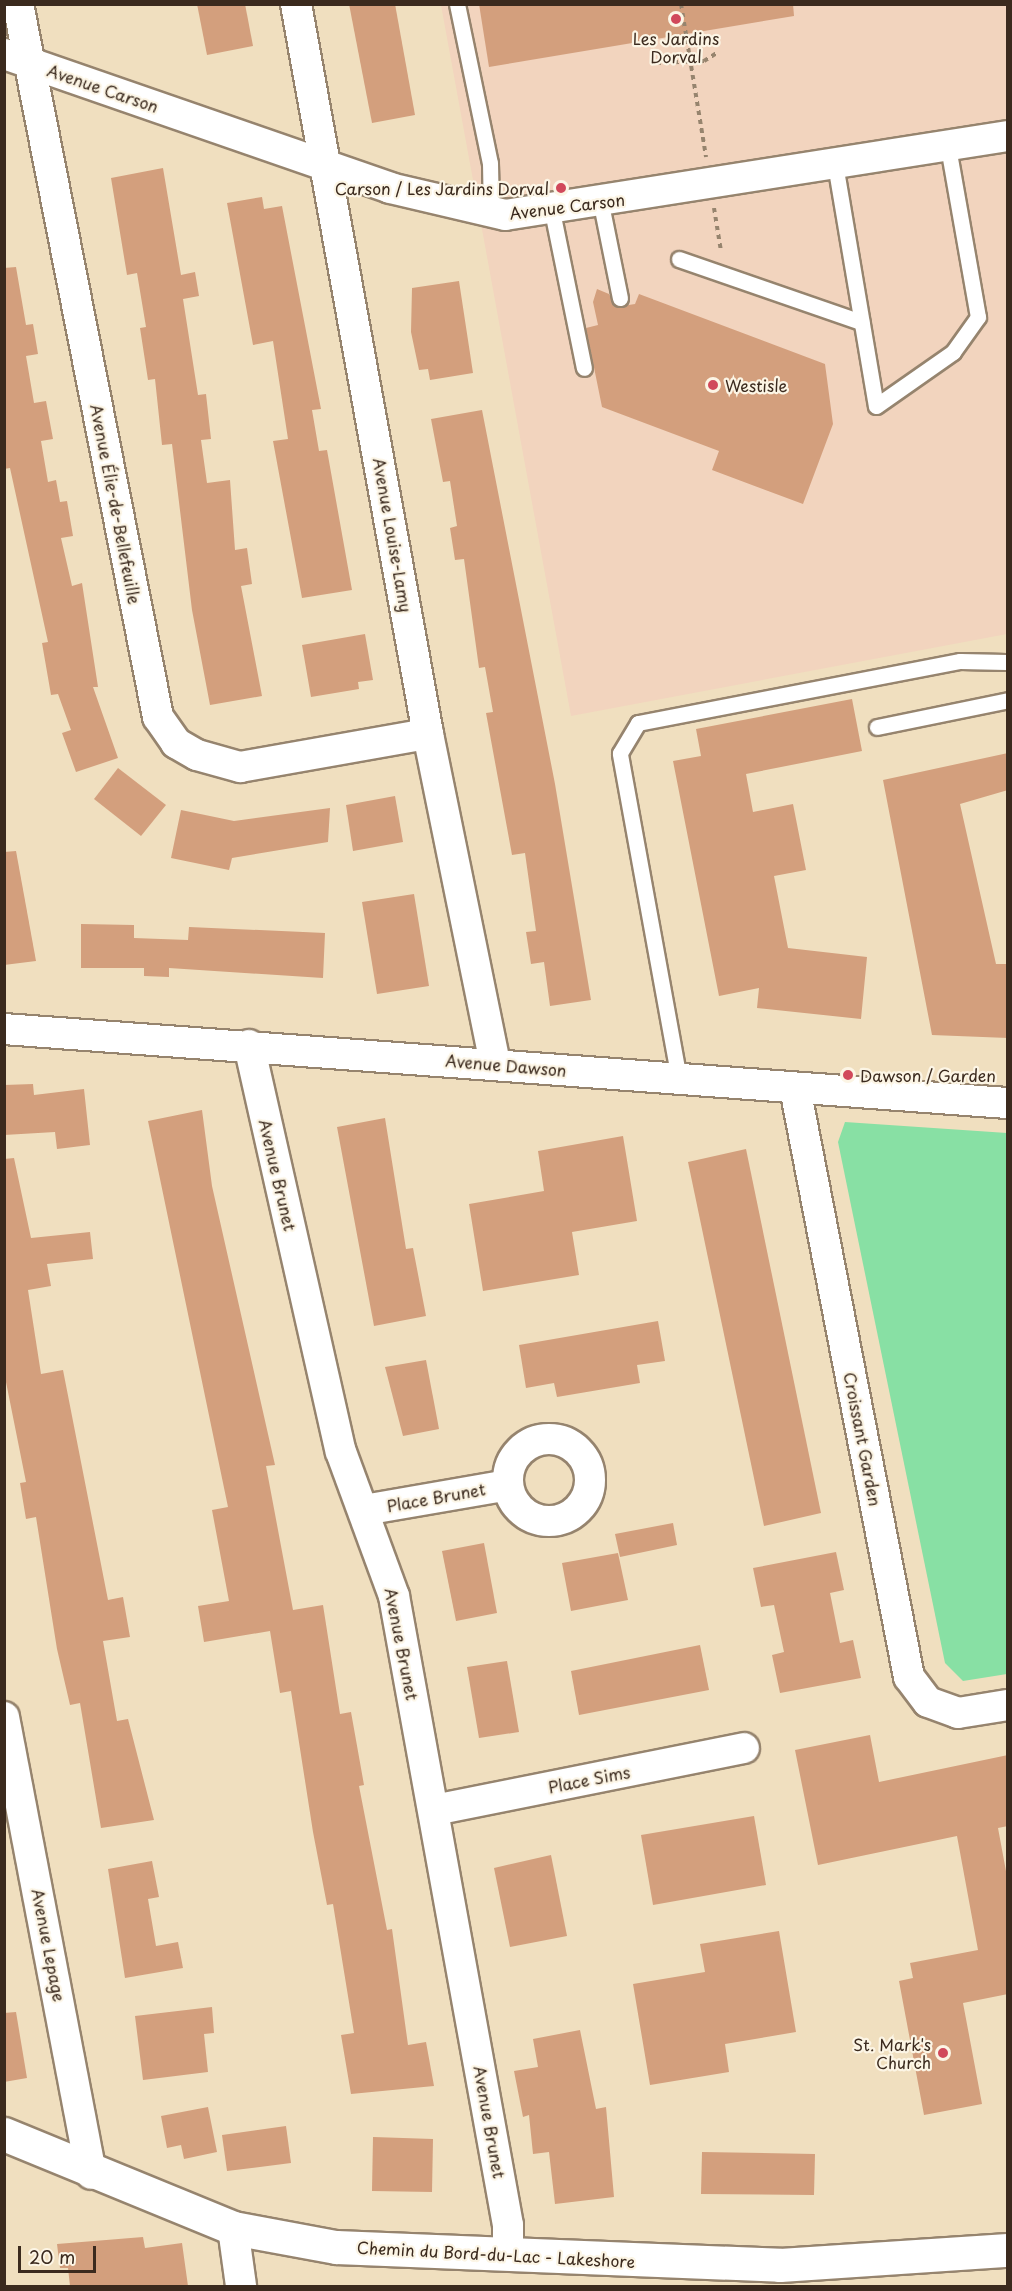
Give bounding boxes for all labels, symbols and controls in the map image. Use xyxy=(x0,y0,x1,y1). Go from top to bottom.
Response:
marker: Les Jardins Dorval xyxy=(669,12,683,26)
place label: Les Jardins Dorval xyxy=(632,28,720,66)
street label: Avenue Carson xyxy=(45,60,161,116)
place label: Carson / Les Jardins Dorval xyxy=(332,178,549,198)
marker: Carson / Les Jardins Dorval xyxy=(554,181,568,195)
street label: Avenue Carson xyxy=(508,189,626,223)
place label: Westisle xyxy=(725,375,788,395)
marker: Westisle xyxy=(706,378,720,392)
street label: Avenue Élie-de-Bellefeuille xyxy=(87,403,145,605)
street label: Avenue Louise-Lamy xyxy=(370,456,416,614)
street label: Avenue Dawson xyxy=(445,1050,567,1080)
place label: Dawson / Garden xyxy=(860,1065,995,1085)
marker: Dawson / Garden xyxy=(841,1068,855,1082)
street label: Avenue Brunet xyxy=(256,1118,300,1232)
street label: Croissant Garden xyxy=(841,1371,885,1507)
street label: Place Brunet xyxy=(385,1479,487,1515)
street label: Avenue Brunet xyxy=(382,1587,422,1701)
street label: Place Sims xyxy=(547,1762,631,1796)
street label: Avenue Lepage xyxy=(29,1887,69,2003)
place label: St. Mark's Church xyxy=(853,2034,931,2072)
marker: St. Mark's Church xyxy=(936,2046,950,2060)
street label: Avenue Brunet xyxy=(471,2064,509,2180)
scale bar xyxy=(21,2234,99,2272)
street label: Chemin du Bord-du-Lac - Lakeshore xyxy=(356,2237,636,2271)
text: 20 m xyxy=(29,2243,75,2270)

